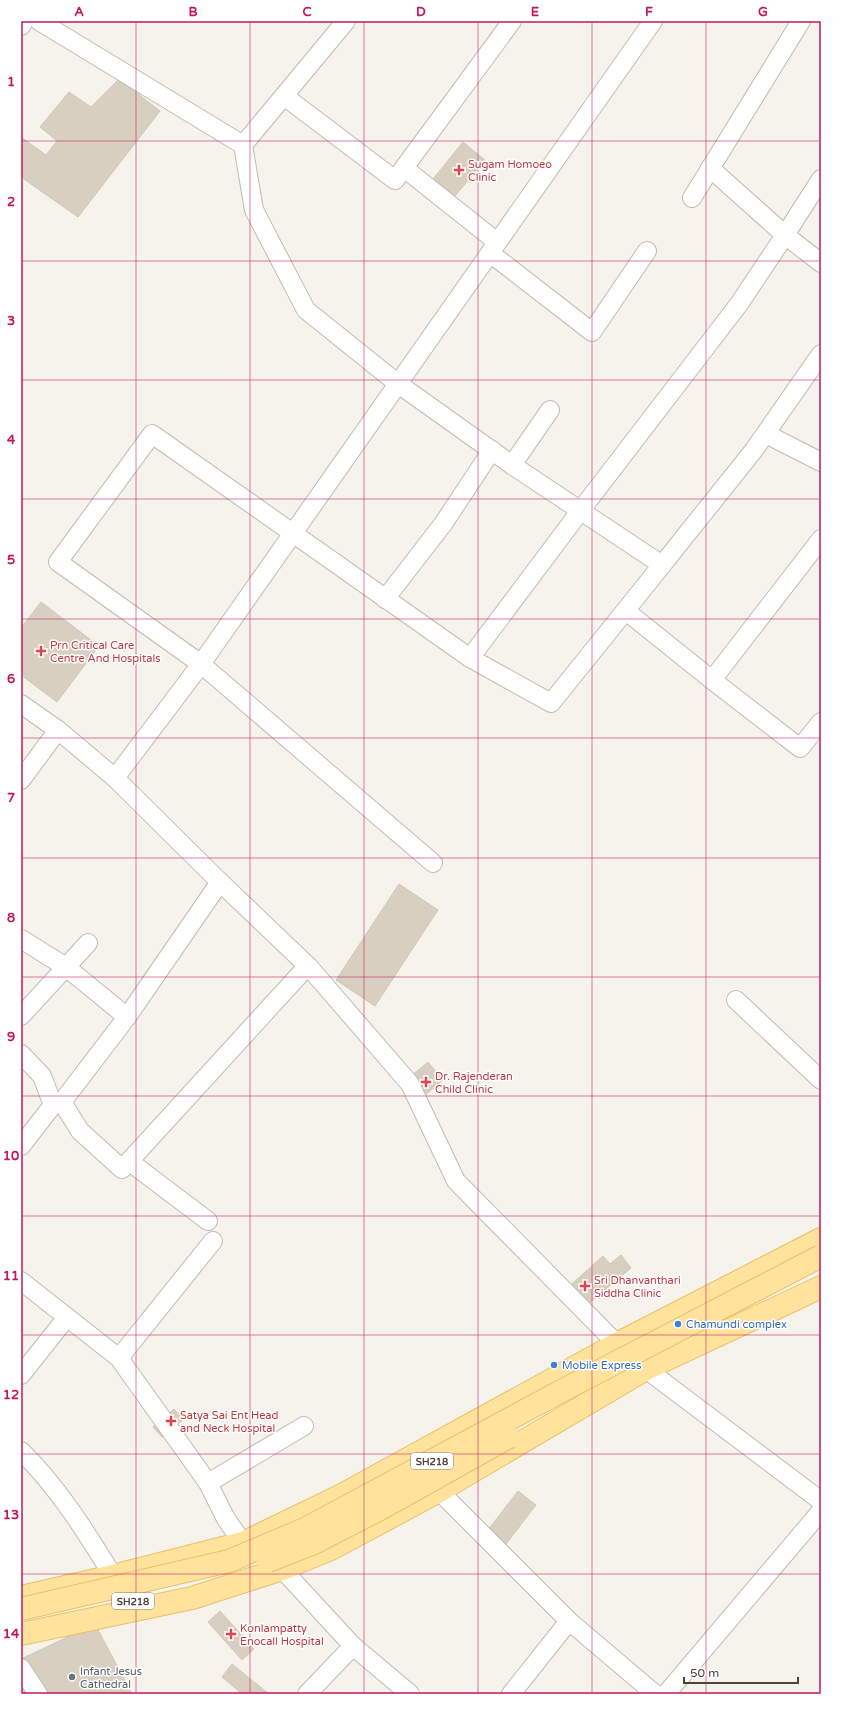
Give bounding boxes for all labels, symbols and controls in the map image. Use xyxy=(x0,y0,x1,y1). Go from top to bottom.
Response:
text: A xyxy=(74,4,84,20)
text: B xyxy=(188,4,198,20)
text: C xyxy=(302,4,312,20)
text: D xyxy=(416,4,426,20)
text: E xyxy=(531,4,539,20)
text: F xyxy=(645,4,653,20)
text: G xyxy=(758,4,768,20)
text: 1 xyxy=(7,74,15,90)
place label: Sugam Homoeo Clinic xyxy=(468,158,552,184)
marker: Sugam Homoeo Clinic xyxy=(453,164,465,176)
text: 2 xyxy=(7,194,15,210)
text: 3 xyxy=(7,313,15,329)
text: 4 xyxy=(7,432,16,448)
text: 5 xyxy=(7,552,15,568)
place label: Prn Critical Care Centre And Hospitals xyxy=(50,639,160,665)
marker: Prn Critical Care Centre And Hospitals xyxy=(35,645,47,657)
text: 6 xyxy=(7,671,15,687)
text: 7 xyxy=(7,790,15,806)
text: 8 xyxy=(7,910,15,926)
text: 9 xyxy=(7,1029,15,1045)
place label: Dr. Rajenderan Child Clinic xyxy=(435,1070,513,1096)
marker: Dr. Rajenderan Child Clinic xyxy=(420,1076,432,1088)
text: 10 xyxy=(3,1148,19,1164)
text: 11 xyxy=(3,1268,19,1284)
place label: Sri Dhanvanthari Siddha Clinic xyxy=(594,1274,681,1300)
marker: Sri Dhanvanthari Siddha Clinic xyxy=(579,1280,591,1292)
place label: Chamundi complex xyxy=(686,1318,787,1331)
marker: Chamundi complex xyxy=(673,1319,683,1329)
place label: Mobile Express xyxy=(562,1359,641,1372)
marker: Mobile Express xyxy=(549,1360,559,1370)
text: 12 xyxy=(3,1387,19,1403)
place label: Satya Sai Ent Head and Neck Hospital xyxy=(180,1409,279,1435)
marker: Satya Sai Ent Head and Neck Hospital xyxy=(165,1415,177,1427)
road number: SH218 xyxy=(411,1453,453,1469)
text: 13 xyxy=(3,1507,19,1523)
road number: SH218 xyxy=(112,1593,154,1609)
place label: Konlampatty Enocall Hospital xyxy=(240,1622,324,1648)
text: 14 xyxy=(3,1626,20,1642)
marker: Konlampatty Enocall Hospital xyxy=(225,1628,237,1640)
scale bar xyxy=(684,1659,798,1685)
place label: Infant Jesus Cathedral xyxy=(80,1665,142,1691)
text: 50 m xyxy=(690,1666,719,1680)
marker: Infant Jesus Cathedral xyxy=(67,1672,77,1682)

